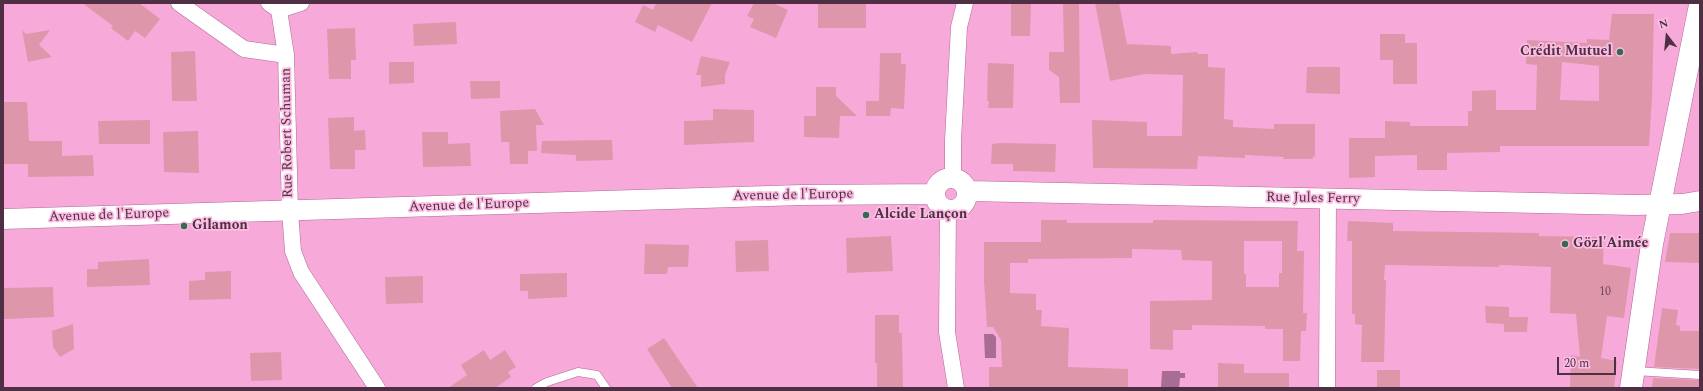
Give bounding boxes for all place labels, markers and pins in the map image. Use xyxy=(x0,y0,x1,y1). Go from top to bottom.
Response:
place label: Crédit Mutuel xyxy=(1520,44,1612,60)
marker: Crédit Mutuel xyxy=(1615,47,1625,57)
place label: Alcide Lançon xyxy=(874,207,967,223)
marker: Alcide Lançon xyxy=(861,210,871,220)
place label: Gilamon xyxy=(192,218,248,234)
marker: Gilamon xyxy=(179,221,189,231)
place label: Gözl'Aimée xyxy=(1573,236,1649,252)
marker: Gözl'Aimée xyxy=(1560,239,1570,249)

